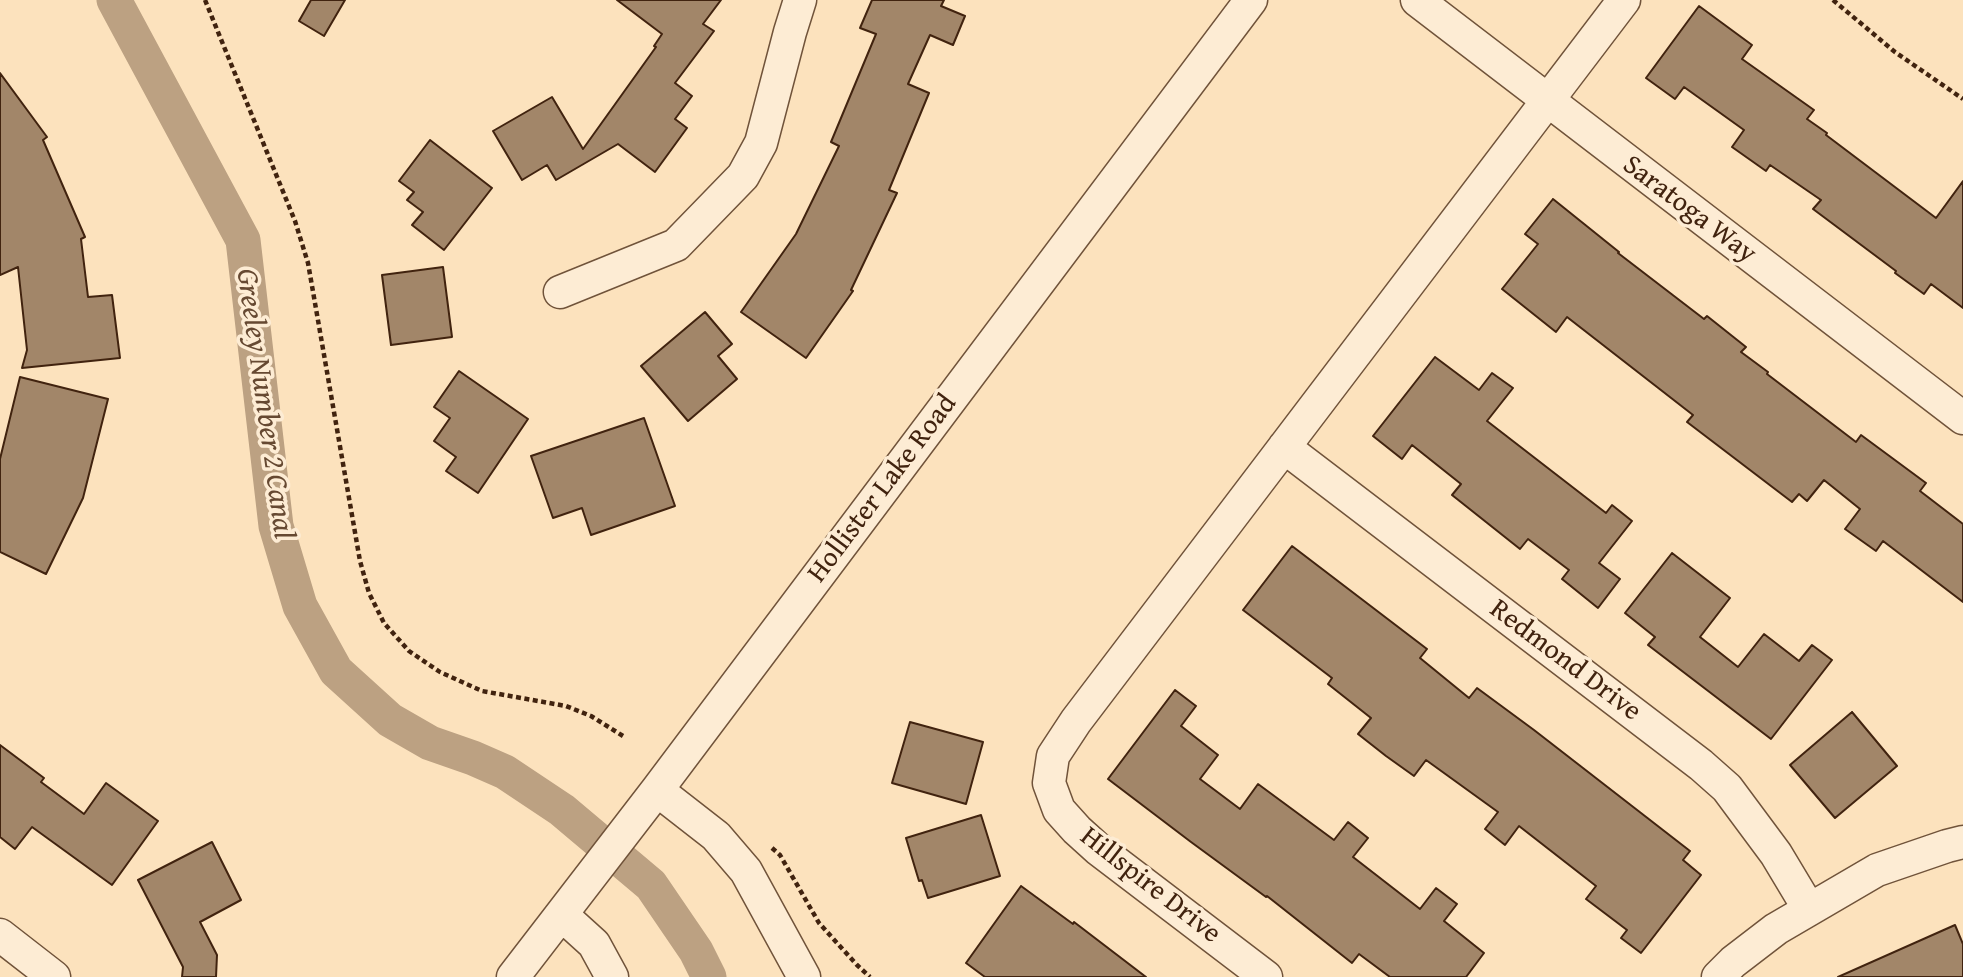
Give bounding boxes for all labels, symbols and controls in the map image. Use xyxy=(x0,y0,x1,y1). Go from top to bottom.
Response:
street label: Saratoga Way xyxy=(1615,149,1763,271)
water label: Greeley Number 2 Canal xyxy=(227,266,301,542)
street label: Hollister Lake Road xyxy=(801,388,965,590)
street label: Redmond Drive xyxy=(1483,593,1647,729)
street label: Hillspire Drive xyxy=(1073,821,1227,951)

